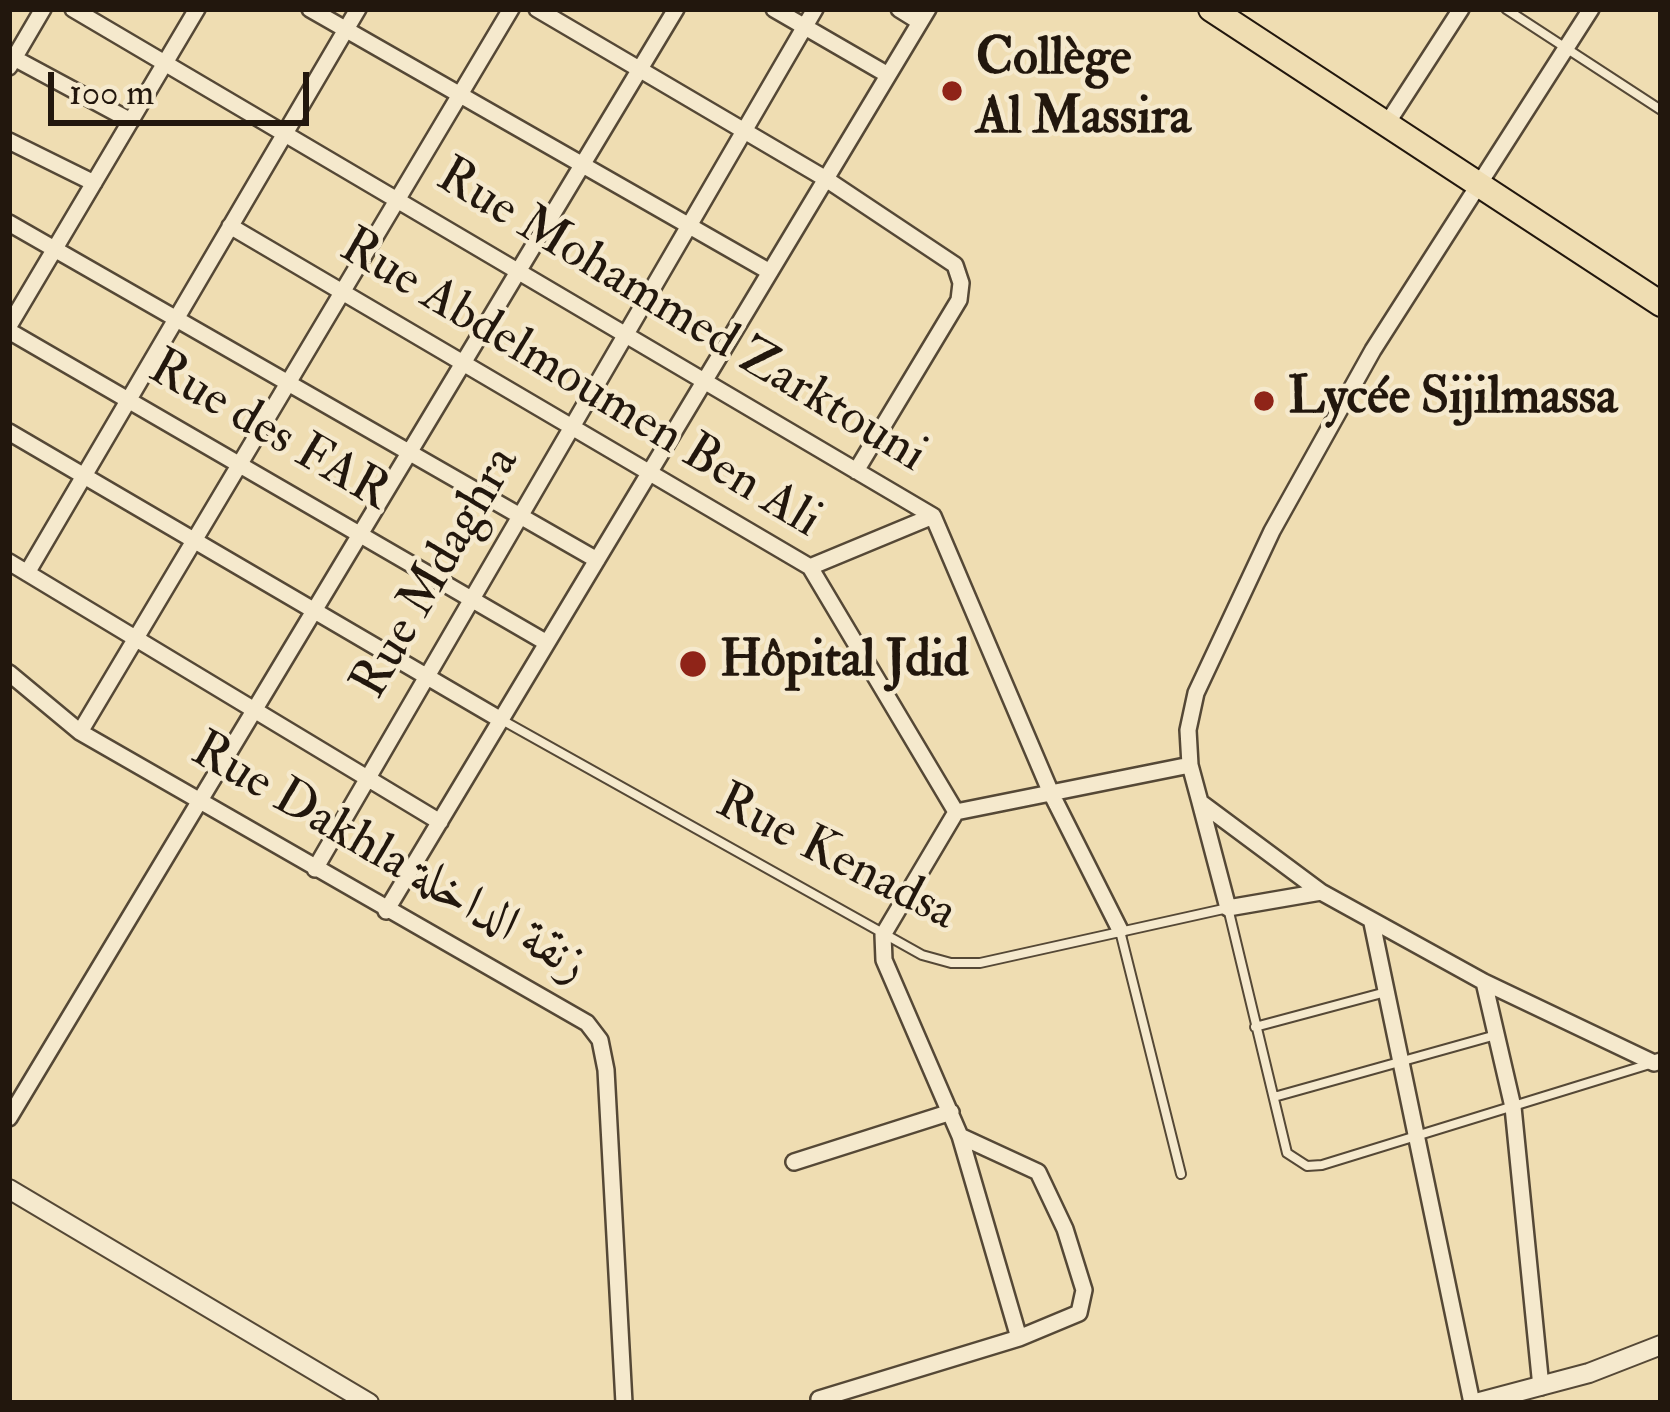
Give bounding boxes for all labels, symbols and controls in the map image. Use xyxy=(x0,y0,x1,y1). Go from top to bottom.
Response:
place label: Collège Al Massira xyxy=(976,31,1191,151)
scale bar xyxy=(54,48,315,122)
text: 100 m xyxy=(69,70,154,115)
marker: Collège Al Massira xyxy=(939,78,965,104)
street label: Rue Mohammed Zarktouni xyxy=(424,148,936,488)
street label: Rue Abdelmoumen Ben Ali xyxy=(327,218,831,554)
street label: Rue des FAR xyxy=(137,339,399,527)
place label: Lycée Sijilmassa xyxy=(1288,370,1617,432)
marker: Lycée Sijilmassa xyxy=(1251,388,1277,414)
street label: Rue Mdaghra xyxy=(341,437,535,711)
place label: Hôpital Jdid xyxy=(720,633,969,695)
marker: Hôpital Jdid xyxy=(677,648,709,680)
street label: Rue Dakhla زنقة الداخلة xyxy=(179,722,597,998)
street label: Rue Kenadsa xyxy=(705,773,965,947)

